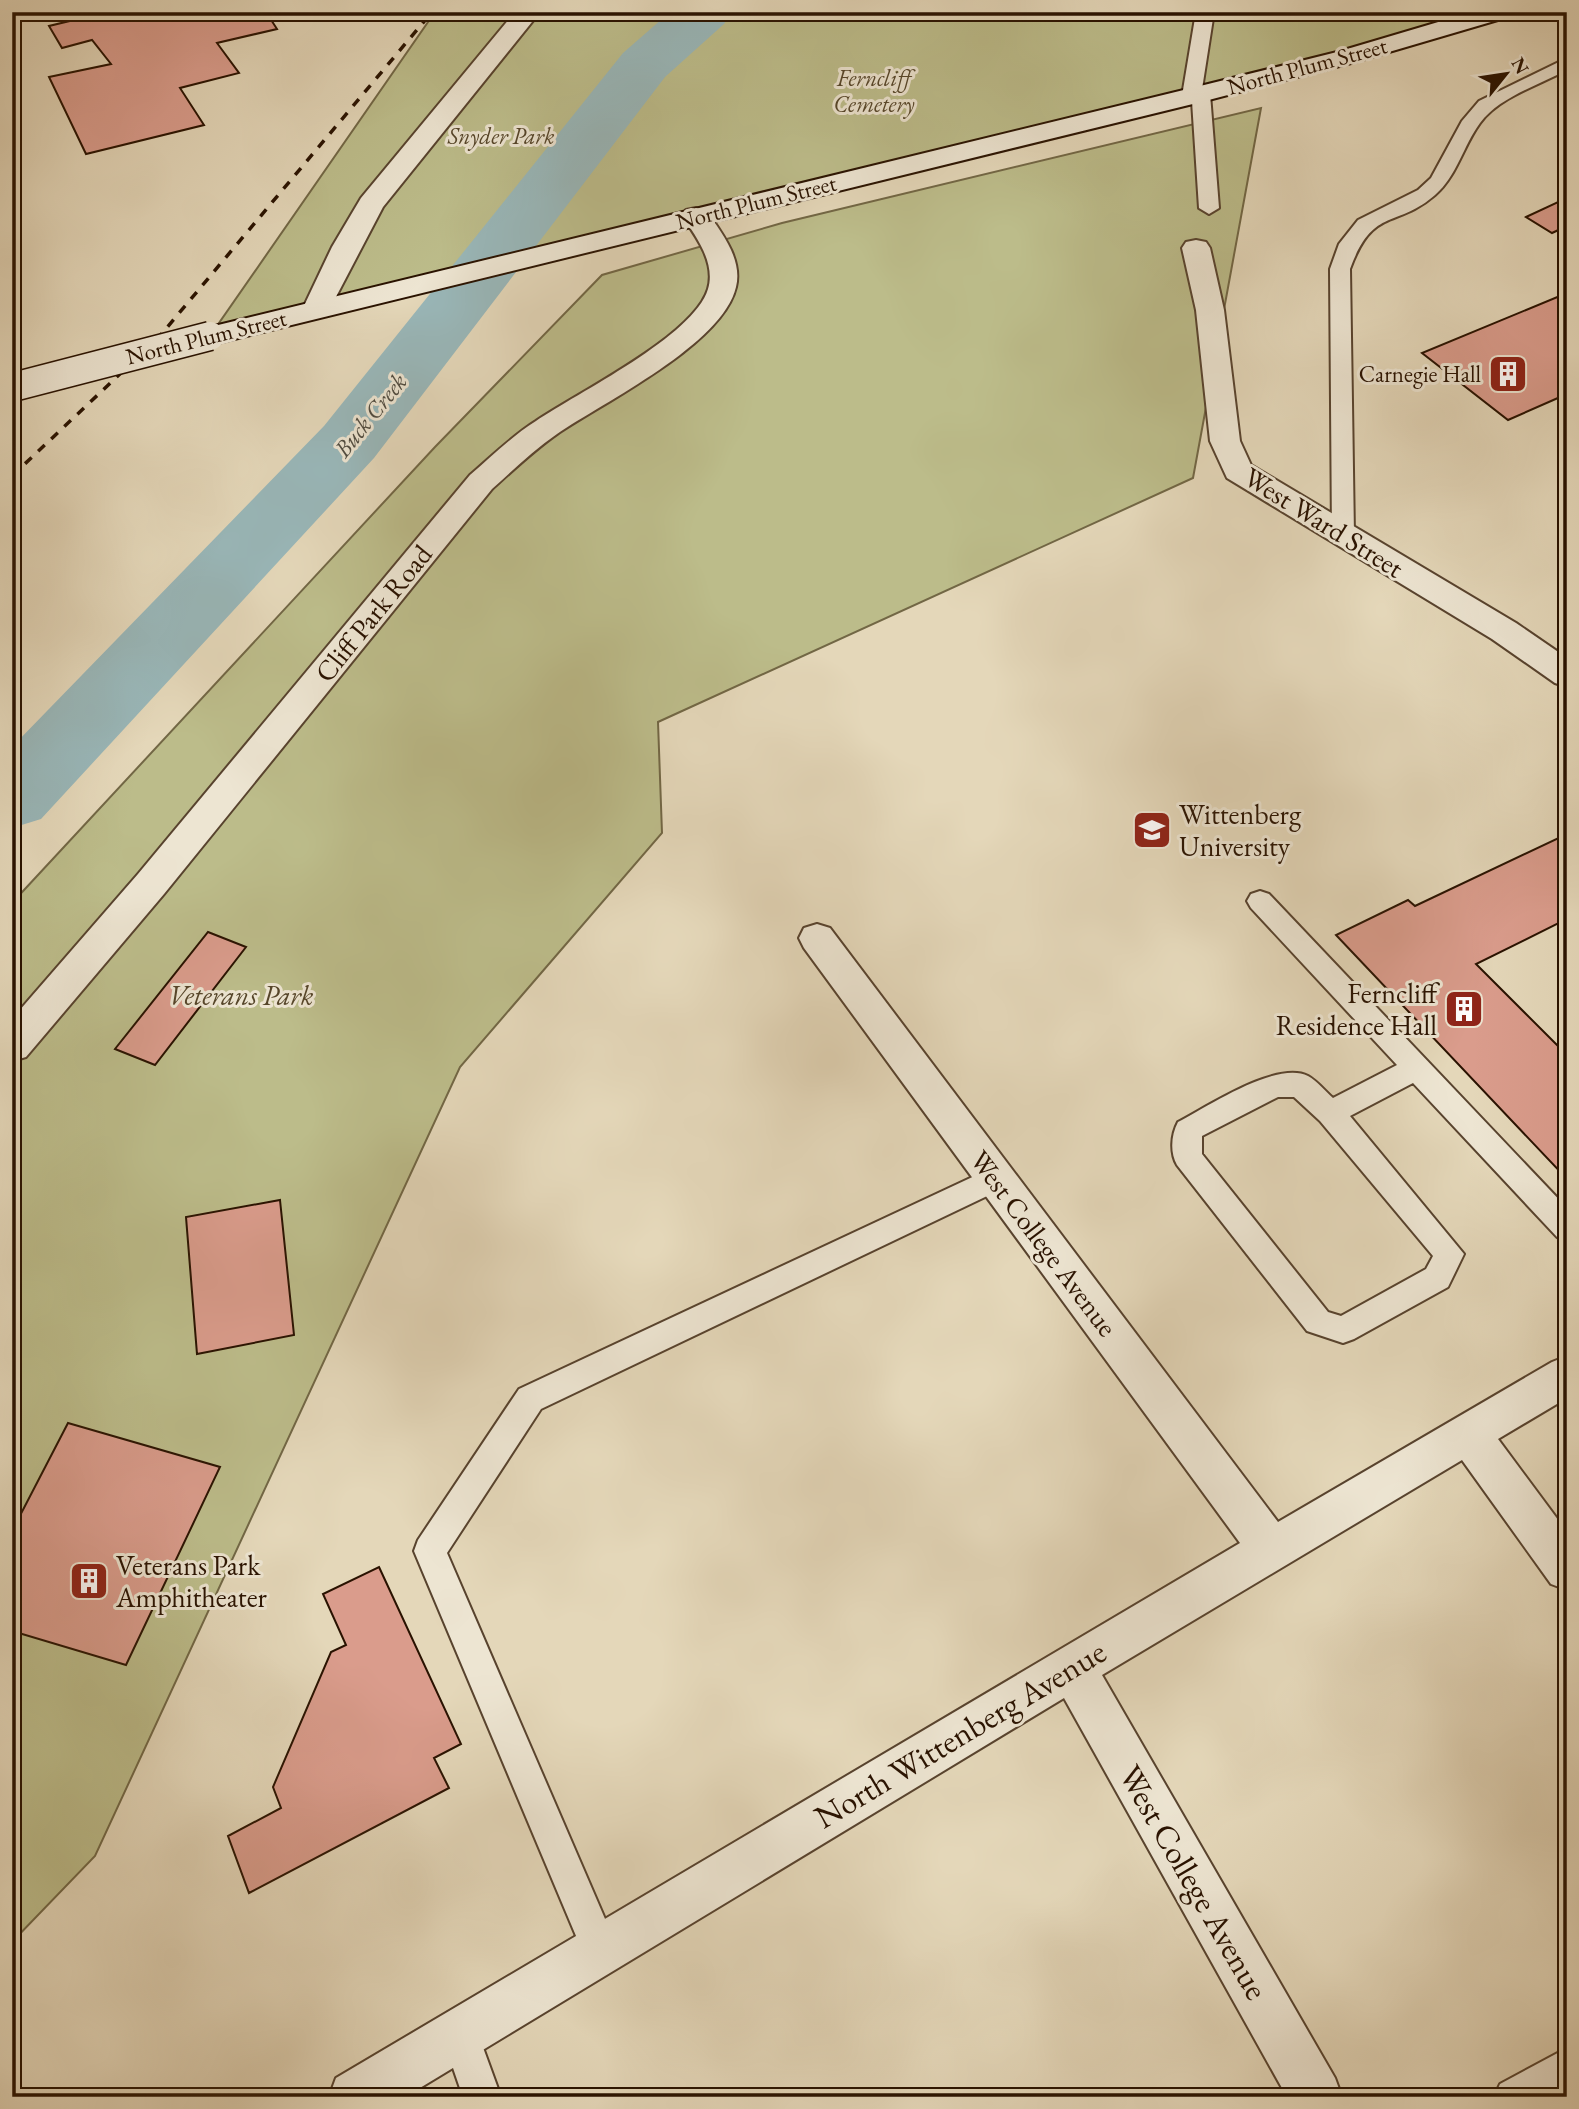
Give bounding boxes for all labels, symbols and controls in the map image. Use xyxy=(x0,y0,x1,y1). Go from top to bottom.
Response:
street label: North Plum Street xyxy=(1224,30,1391,102)
north arrow xyxy=(1470,38,1540,108)
text: N xyxy=(1506,53,1535,79)
park label: Ferncliff Cemetery xyxy=(834,63,916,119)
park label: Snyder Park xyxy=(447,121,555,151)
street label: North Plum Street xyxy=(673,167,840,236)
street label: North Plum Street xyxy=(123,302,290,371)
building icon: Carnegie Hall xyxy=(1487,353,1529,395)
place label: Carnegie Hall xyxy=(1359,359,1481,389)
water label: Buck Creek xyxy=(326,367,413,464)
street label: West Ward Street xyxy=(1237,459,1411,586)
street label: Cliff Park Road xyxy=(306,536,440,689)
place label: Wittenberg University xyxy=(1179,796,1302,864)
school or university icon: Wittenberg University xyxy=(1131,809,1173,851)
place label: Ferncliff Residence Hall xyxy=(1276,975,1440,1043)
park label: Veterans Park xyxy=(168,977,314,1013)
building icon: Ferncliff Residence Hall xyxy=(1443,988,1485,1030)
street label: West College Avenue xyxy=(962,1143,1126,1343)
place label: Veterans Park Amphitheater xyxy=(115,1547,268,1615)
building icon: Veterans Park Amphitheater xyxy=(68,1560,110,1602)
street label: North Wittenberg Avenue xyxy=(806,1630,1114,1838)
street label: West College Avenue xyxy=(1109,1757,1279,2007)

